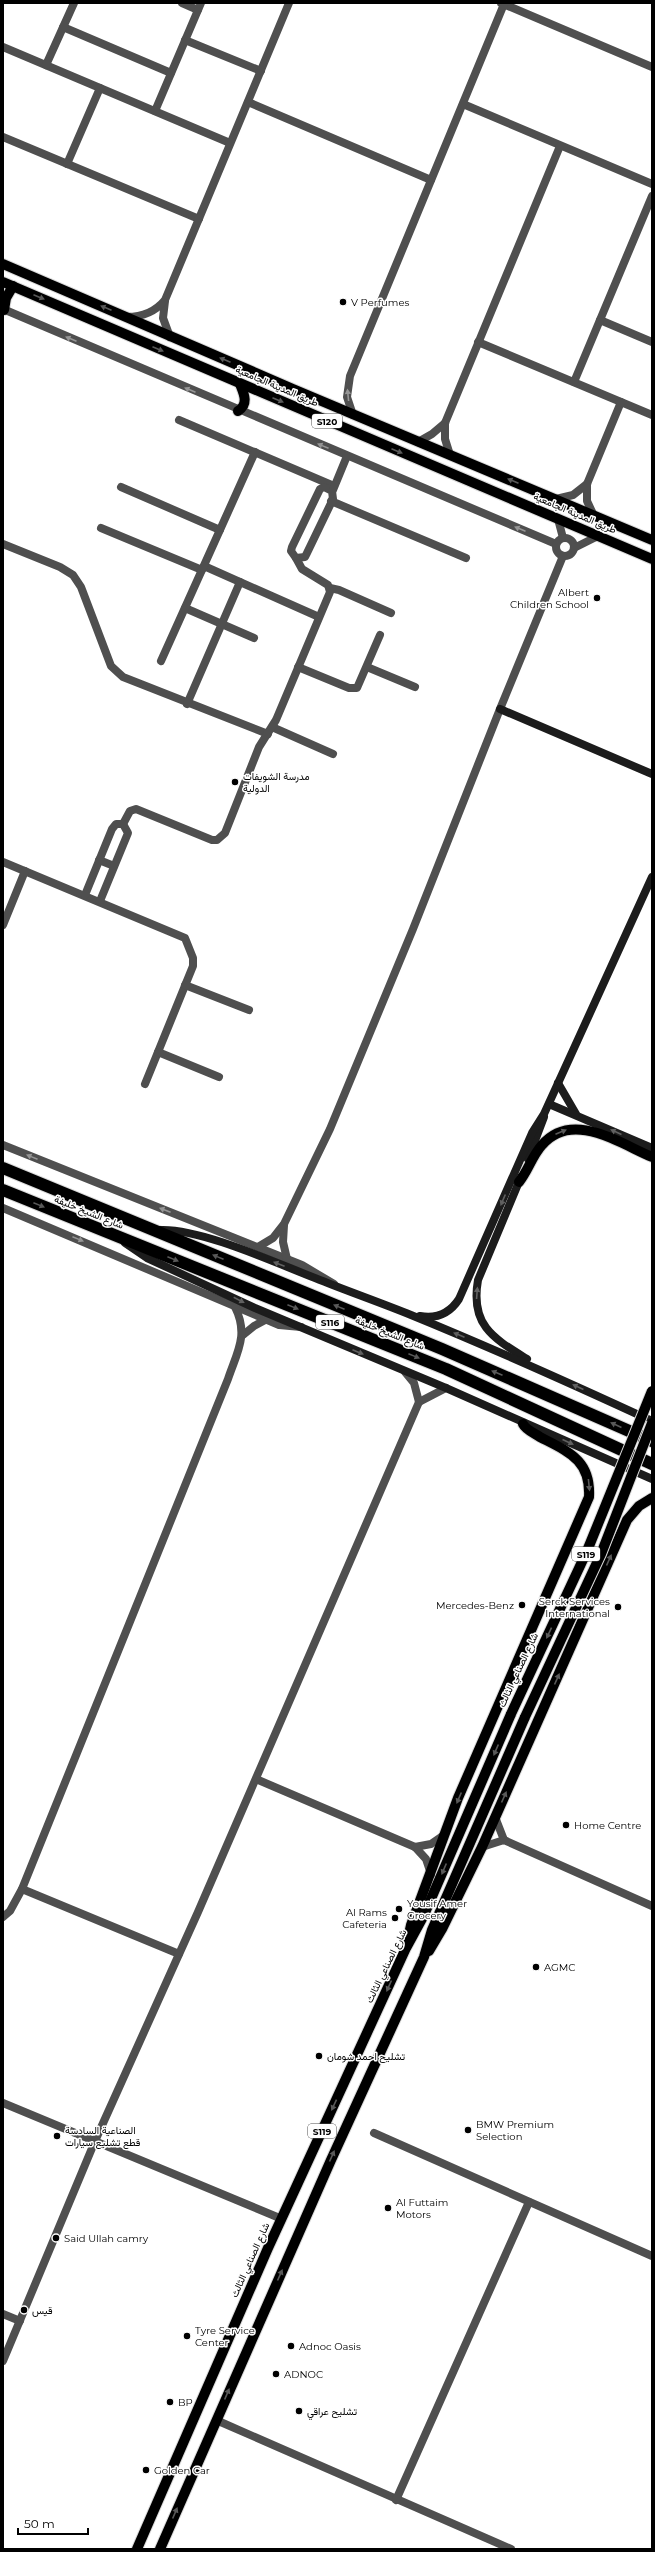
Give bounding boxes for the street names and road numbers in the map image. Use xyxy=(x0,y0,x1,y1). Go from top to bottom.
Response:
street label: طريق المدينة الجامعية xyxy=(234,363,321,410)
road number: S120 xyxy=(312,414,342,428)
street label: طريق المدينة الجامعية xyxy=(532,490,619,537)
street label: شارع الشيخ خليفة xyxy=(52,1192,126,1232)
street label: شارع الشيخ خليفة xyxy=(353,1313,427,1353)
road number: S116 xyxy=(316,1315,344,1329)
road number: S119 xyxy=(572,1547,600,1561)
street label: شارع الصناعي الثالث xyxy=(495,1631,543,1710)
street label: شارع الصناعي الثالث xyxy=(362,1927,411,2006)
road number: S119 xyxy=(308,2124,336,2138)
street label: شارع الصناعي الثالث xyxy=(228,2220,274,2300)

